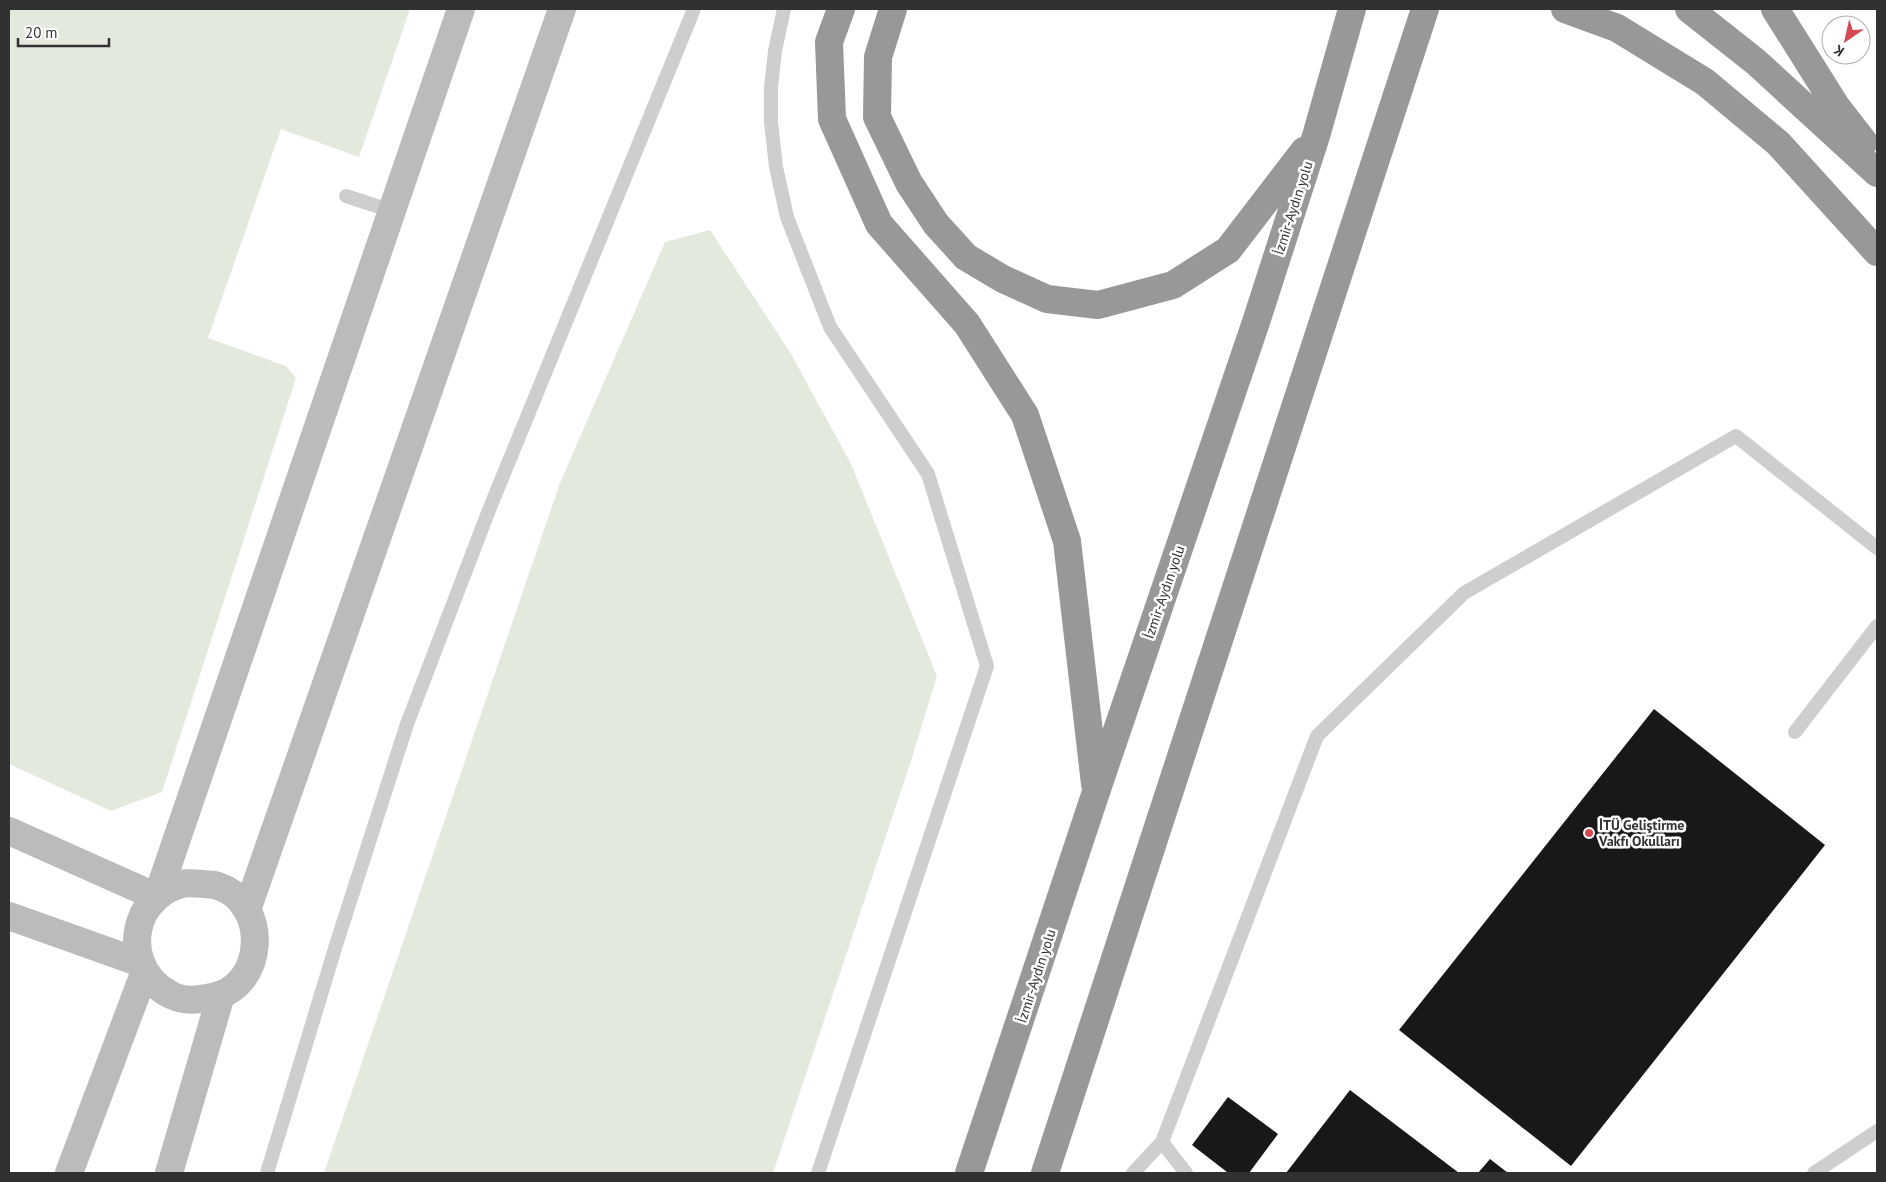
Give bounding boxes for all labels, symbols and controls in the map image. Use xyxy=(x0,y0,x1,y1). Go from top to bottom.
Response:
scale bar xyxy=(18,15,109,47)
north arrow xyxy=(1821,15,1871,65)
text: 20 m xyxy=(25,23,58,42)
text: K xyxy=(1830,41,1847,61)
street label: İzmir-Aydın yolu xyxy=(1269,159,1317,257)
street label: İzmir-Aydın yolu xyxy=(1140,543,1188,641)
place label: İTÜ Geliştirme Vakfı Okulları xyxy=(1598,816,1684,850)
marker: İTÜ Geliştirme Vakfı Okulları xyxy=(1583,827,1595,839)
street label: İzmir-Aydın yolu xyxy=(1012,927,1060,1025)

